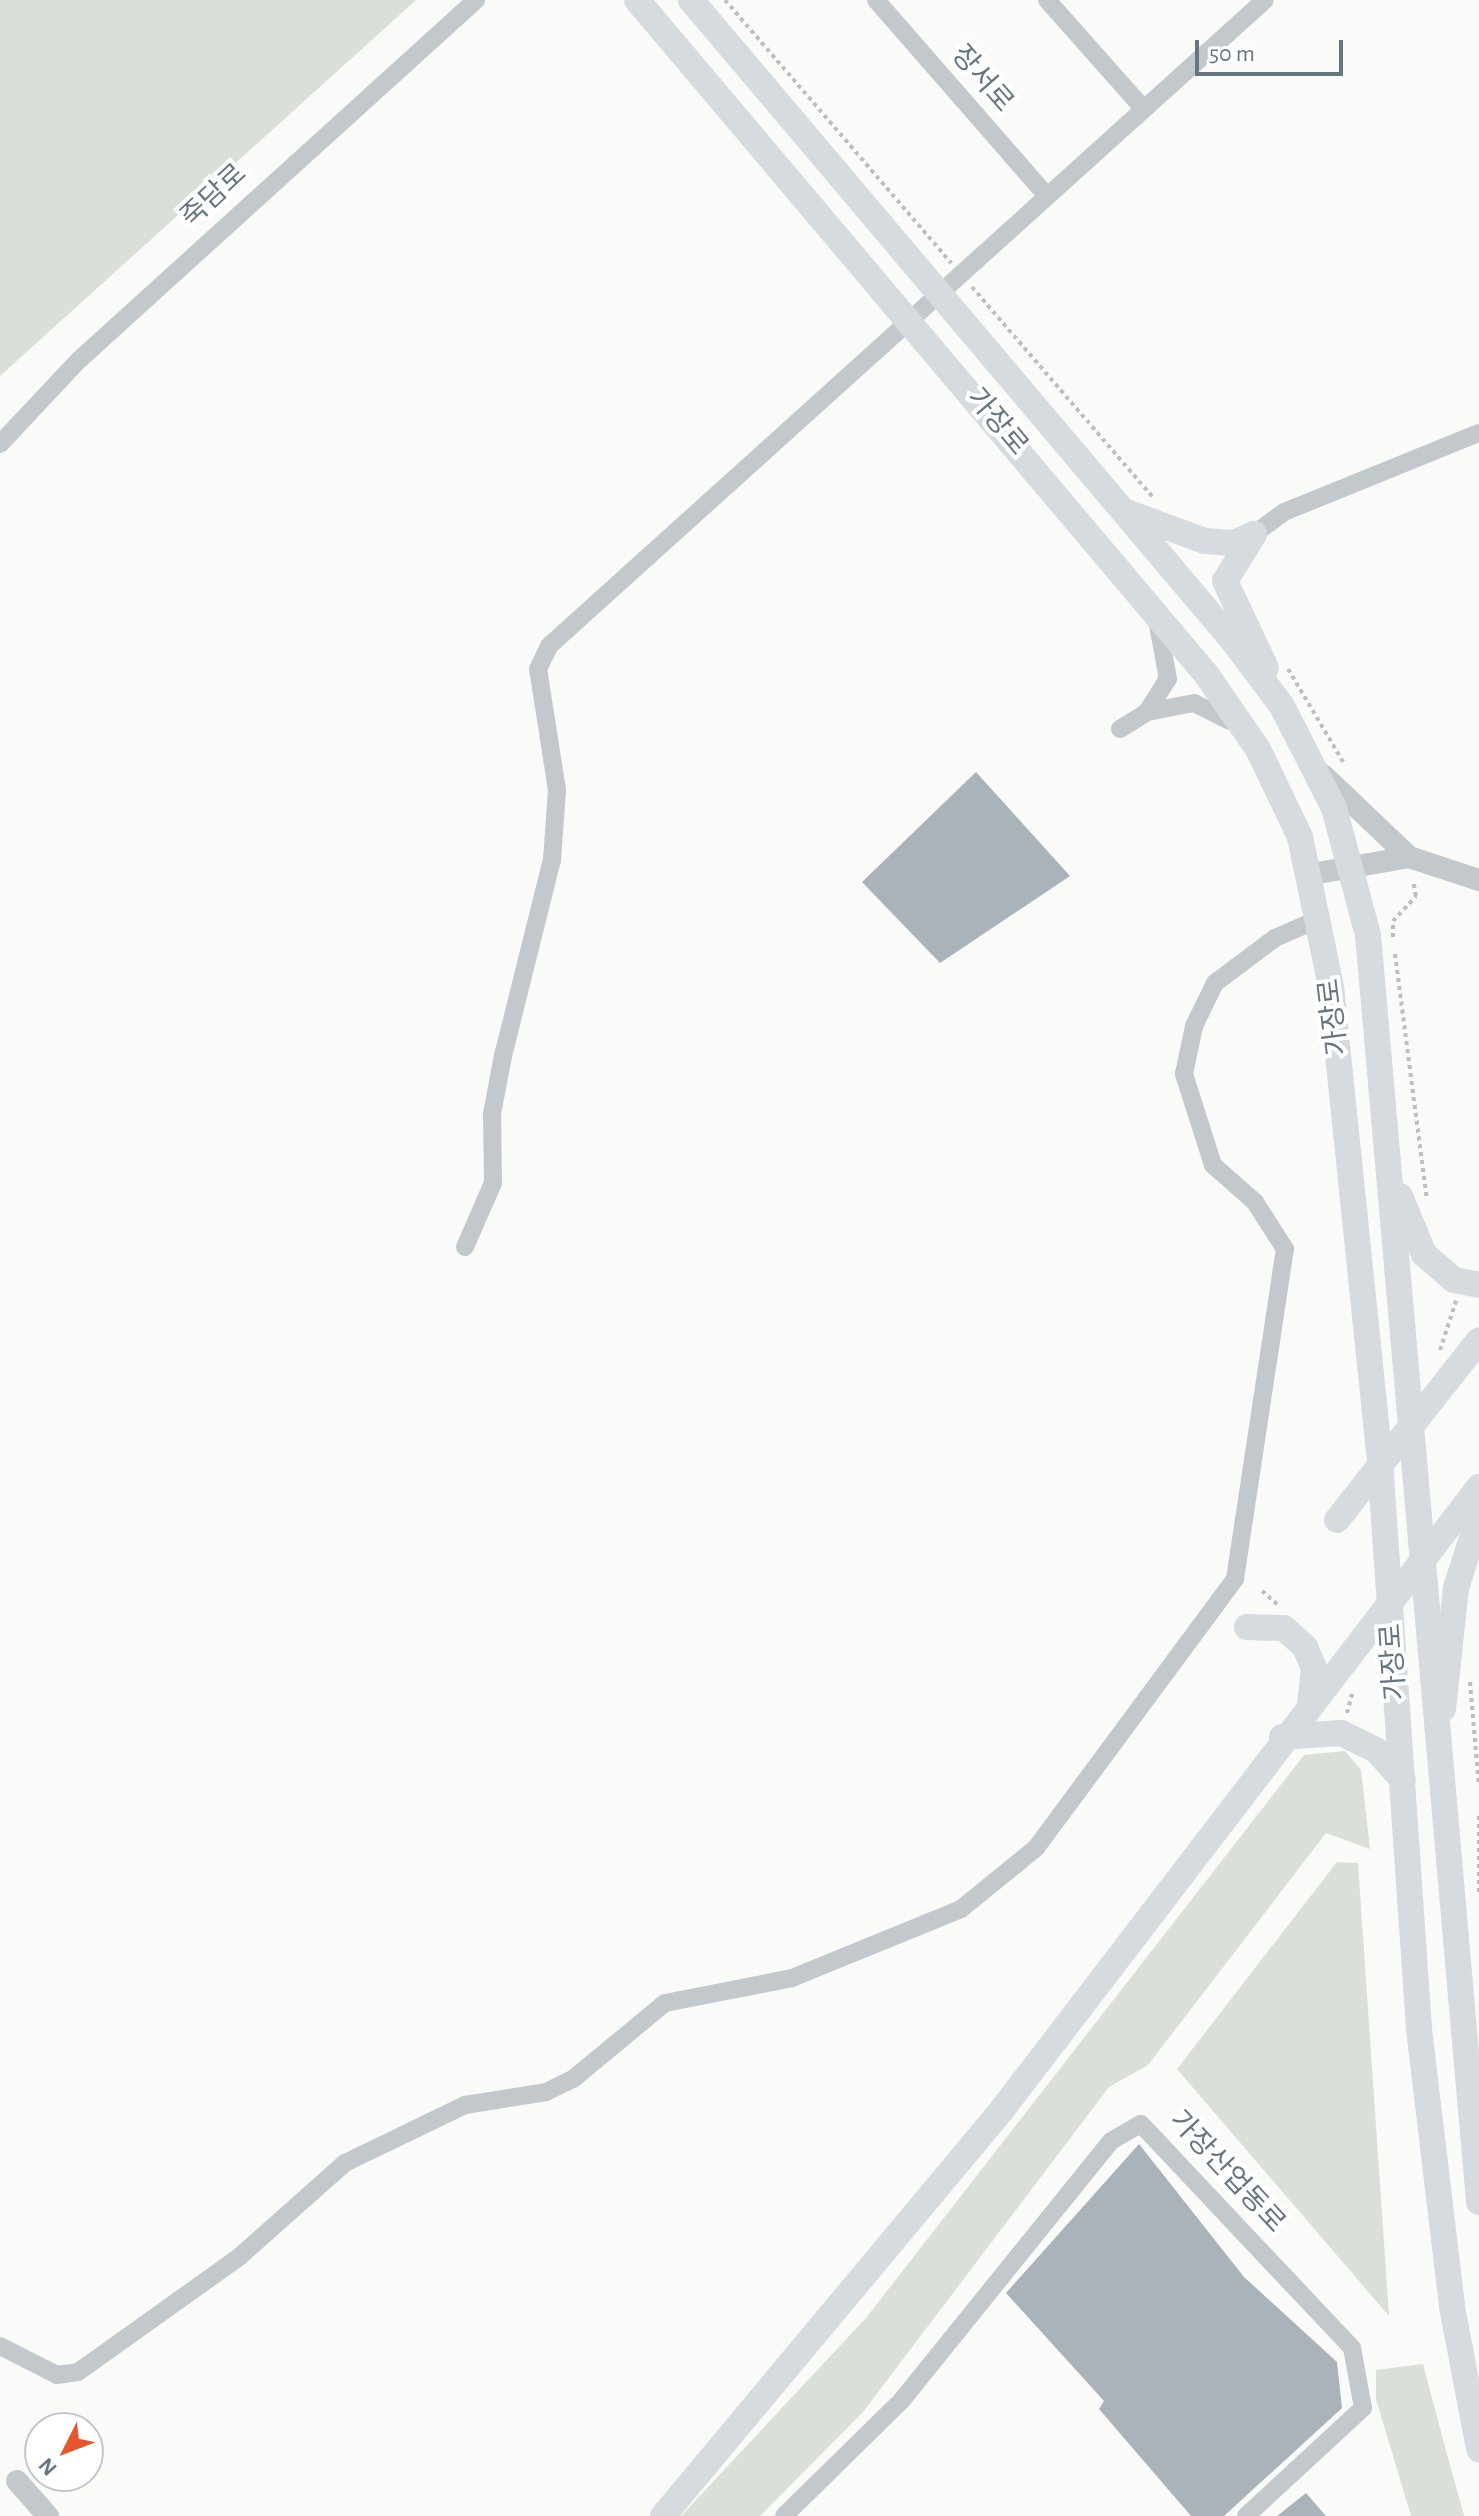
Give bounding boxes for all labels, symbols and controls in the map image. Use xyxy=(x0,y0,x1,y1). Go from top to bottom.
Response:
scale bar xyxy=(1199,24,1347,74)
street label: 장서로 xyxy=(944,39,1020,119)
text: 50 m xyxy=(1209,42,1255,66)
street label: 죽담로 xyxy=(174,157,254,235)
street label: 가장로 xyxy=(959,382,1035,462)
street label: 가장로 xyxy=(1313,977,1355,1057)
street label: 가장로 xyxy=(1375,1622,1413,1702)
street label: 가장산업동로 xyxy=(1162,2104,1292,2240)
north arrow xyxy=(24,2412,104,2492)
text: N xyxy=(34,2454,61,2480)

